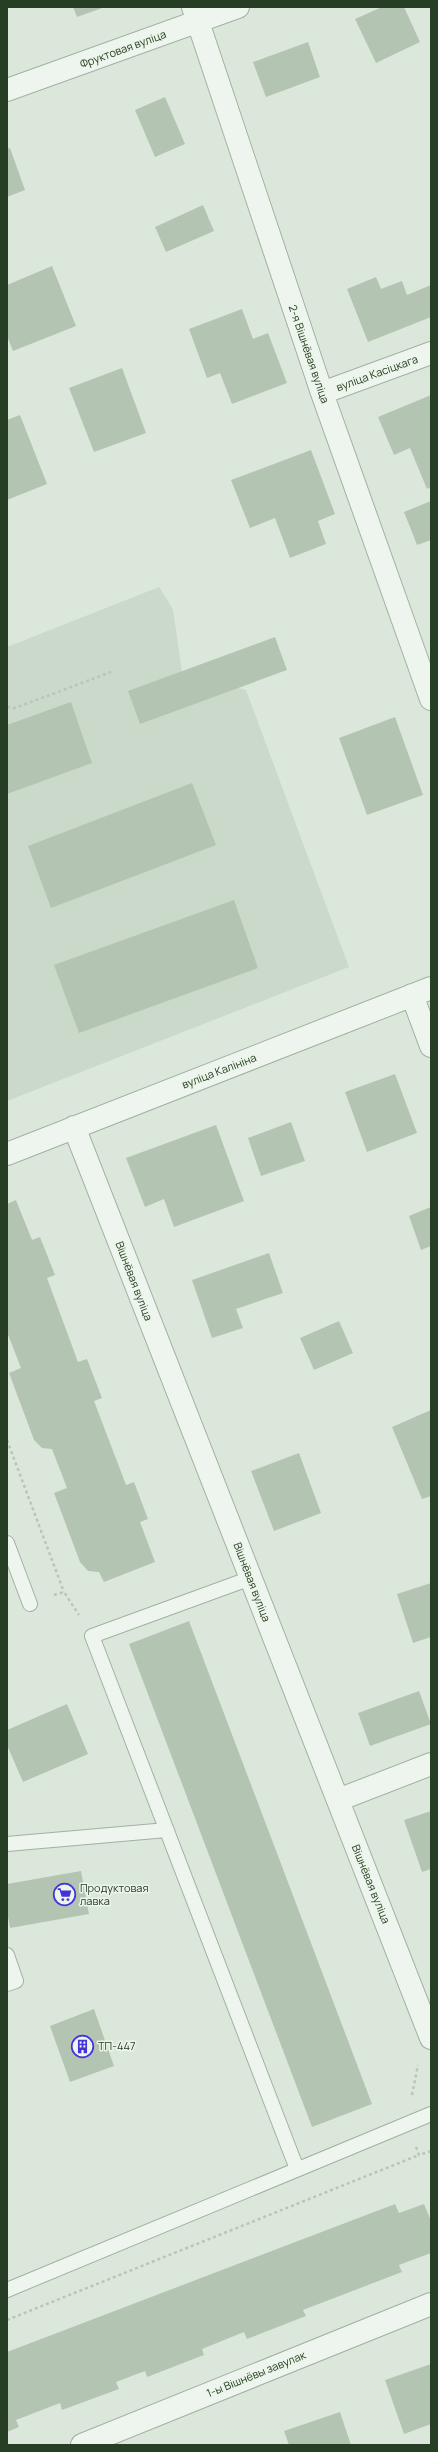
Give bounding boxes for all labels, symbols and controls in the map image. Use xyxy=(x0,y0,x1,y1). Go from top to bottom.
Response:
street label: Фруктовая вуліца xyxy=(78,26,168,71)
street label: 2-я Вішнёвая вуліца xyxy=(286,303,333,405)
street label: вуліца Касіцкага xyxy=(334,351,420,394)
street label: вуліца Калініна xyxy=(179,1049,258,1092)
street label: Вішнёвая вуліца xyxy=(112,1239,157,1323)
street label: Вішнёвая вуліца xyxy=(230,1540,275,1624)
street label: Вішнёвая вуліца xyxy=(349,1842,394,1926)
place label: Продуктовая лавка xyxy=(80,1880,149,1908)
supermarket icon: Продуктовая лавка xyxy=(51,1881,77,1907)
building icon: ТП-447 xyxy=(69,2033,95,2059)
place label: ТП-447 xyxy=(98,2038,136,2053)
street label: 1-ы Вішнёвы завулак xyxy=(204,2347,308,2400)

